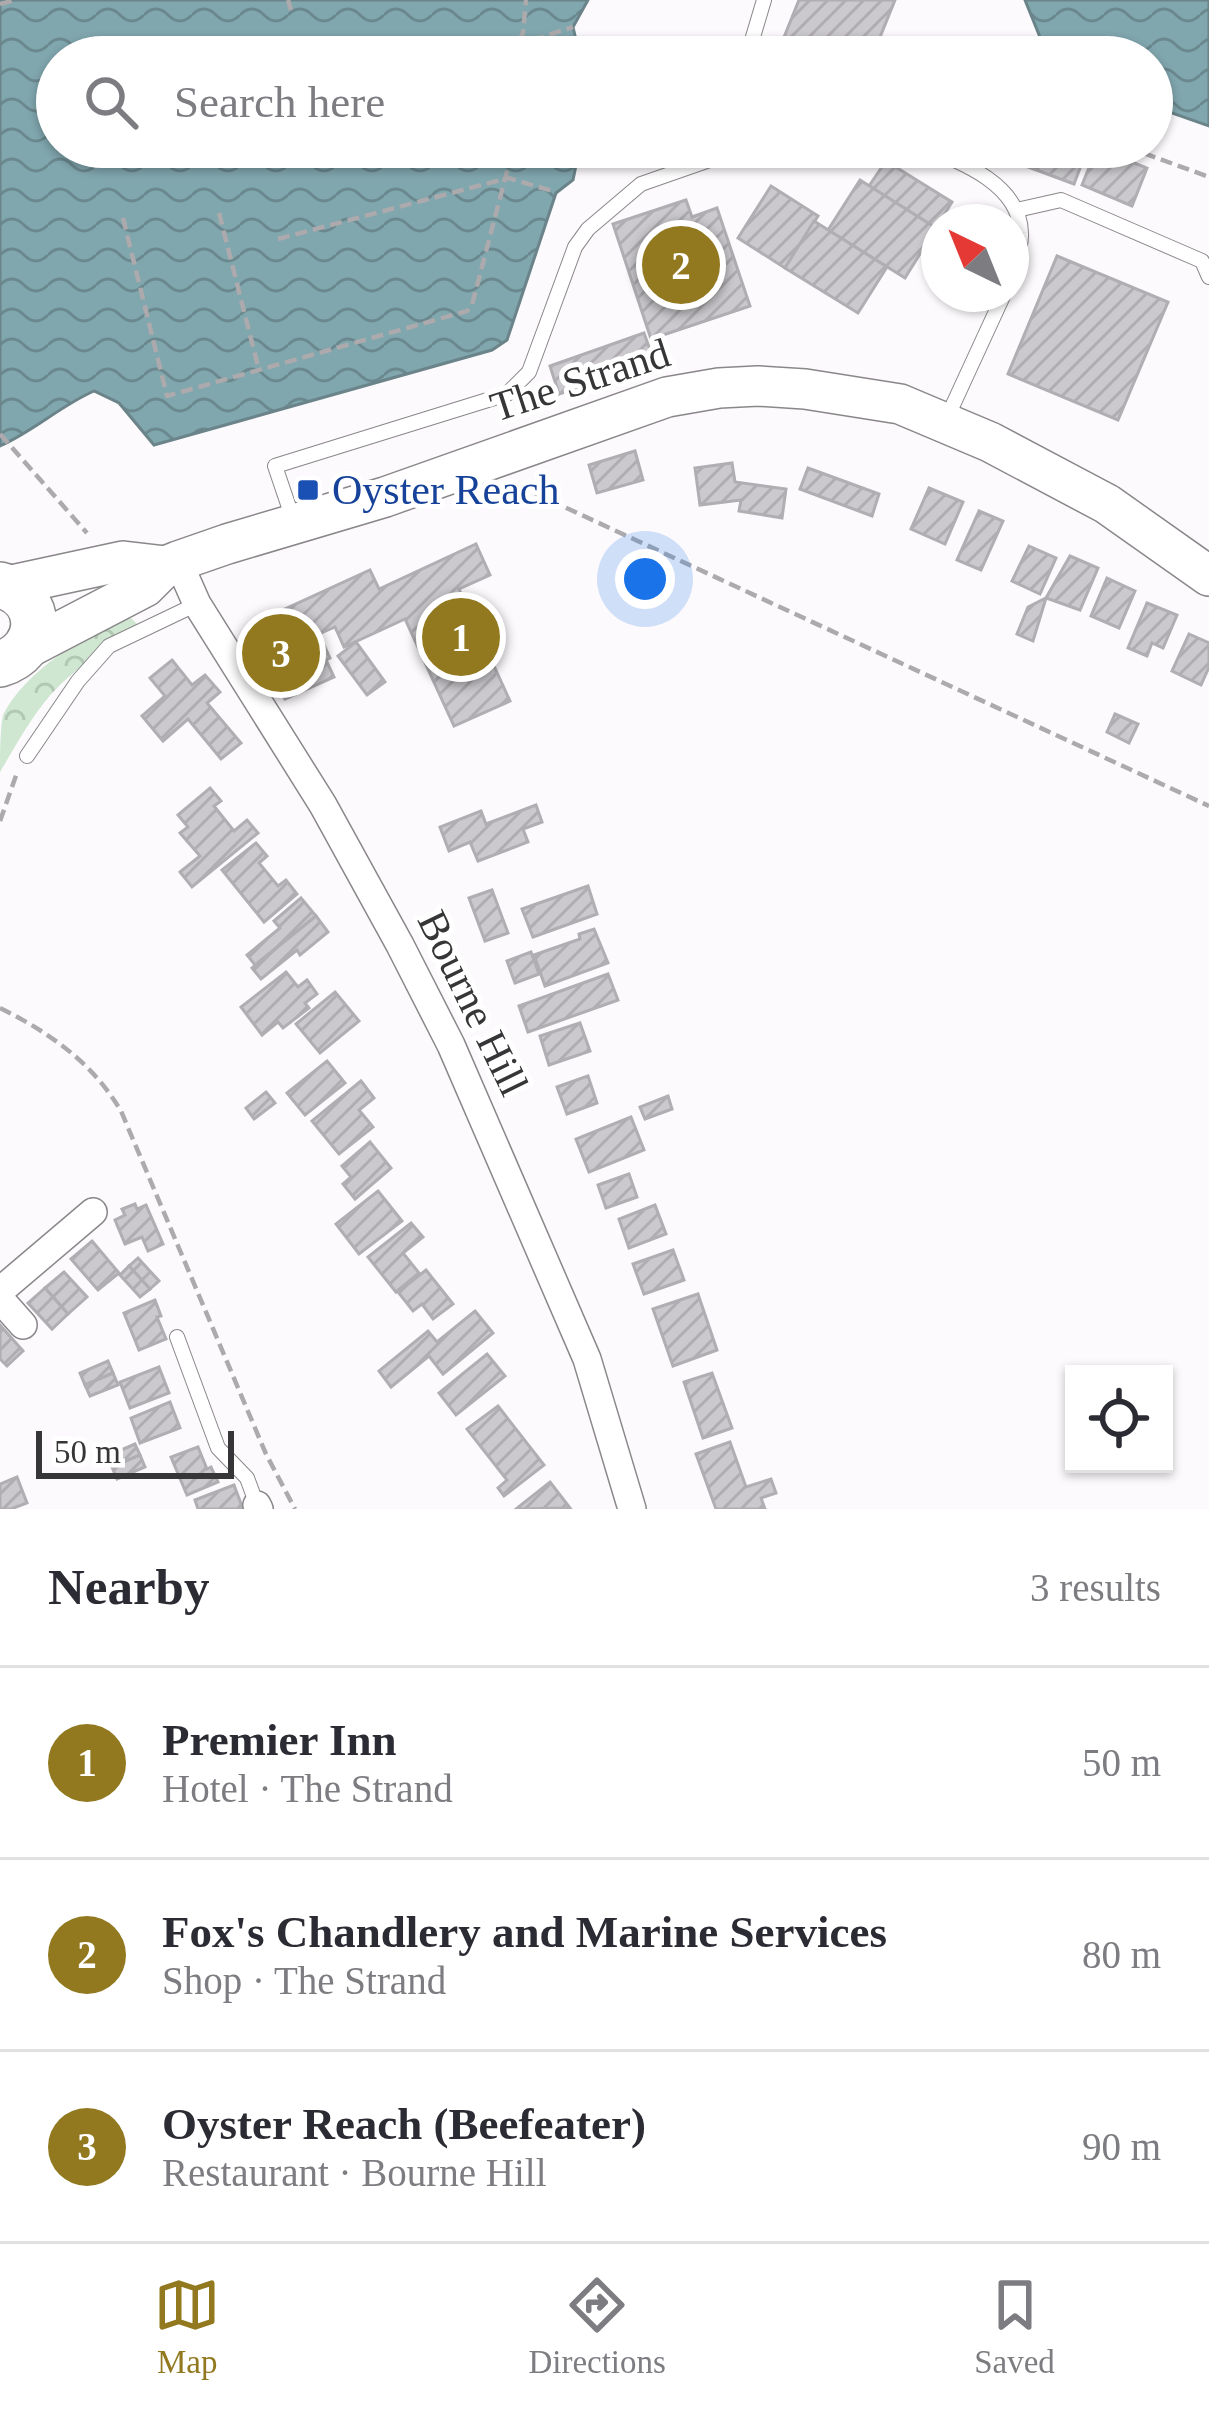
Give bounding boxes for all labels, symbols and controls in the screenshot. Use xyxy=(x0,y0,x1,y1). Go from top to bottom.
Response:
search box xyxy=(36,36,1173,168)
icon: search xyxy=(78,69,144,135)
text: Search here xyxy=(174,77,385,127)
north arrow xyxy=(921,204,1029,312)
pin: 2 xyxy=(642,220,720,310)
street label: The Strand xyxy=(485,329,675,431)
place label: Oyster Reach xyxy=(332,467,559,513)
marker: Oyster Reach xyxy=(295,477,321,503)
your location xyxy=(615,549,675,609)
pin: 1 xyxy=(422,592,500,682)
pin: 3 xyxy=(242,608,320,698)
street label: Bourne Hill xyxy=(409,903,537,1103)
map controls xyxy=(1065,1365,1173,1473)
button: locate xyxy=(1065,1365,1173,1473)
scale bar xyxy=(36,1425,234,1478)
text: 50 m xyxy=(54,1434,121,1470)
text: Nearby xyxy=(48,1559,209,1615)
text: 3 results xyxy=(1030,1566,1161,1609)
text: Premier Inn xyxy=(162,1715,397,1765)
text: 1 xyxy=(77,1741,97,1784)
text: 50 m xyxy=(1082,1741,1161,1784)
text: Hotel · The Strand xyxy=(162,1767,453,1810)
text: Fox's Chandlery and Marine Services xyxy=(162,1907,887,1957)
text: 2 xyxy=(77,1933,97,1976)
text: 80 m xyxy=(1082,1933,1161,1976)
text: Shop · The Strand xyxy=(162,1959,446,2002)
text: Oyster Reach (Beefeater) xyxy=(162,2099,646,2149)
text: 3 xyxy=(77,2125,97,2168)
text: 90 m xyxy=(1082,2125,1161,2168)
text: Restaurant · Bourne Hill xyxy=(162,2151,547,2194)
tab: Map xyxy=(154,2272,220,2381)
tab: Directions xyxy=(528,2272,666,2381)
tab: Saved xyxy=(974,2272,1055,2381)

